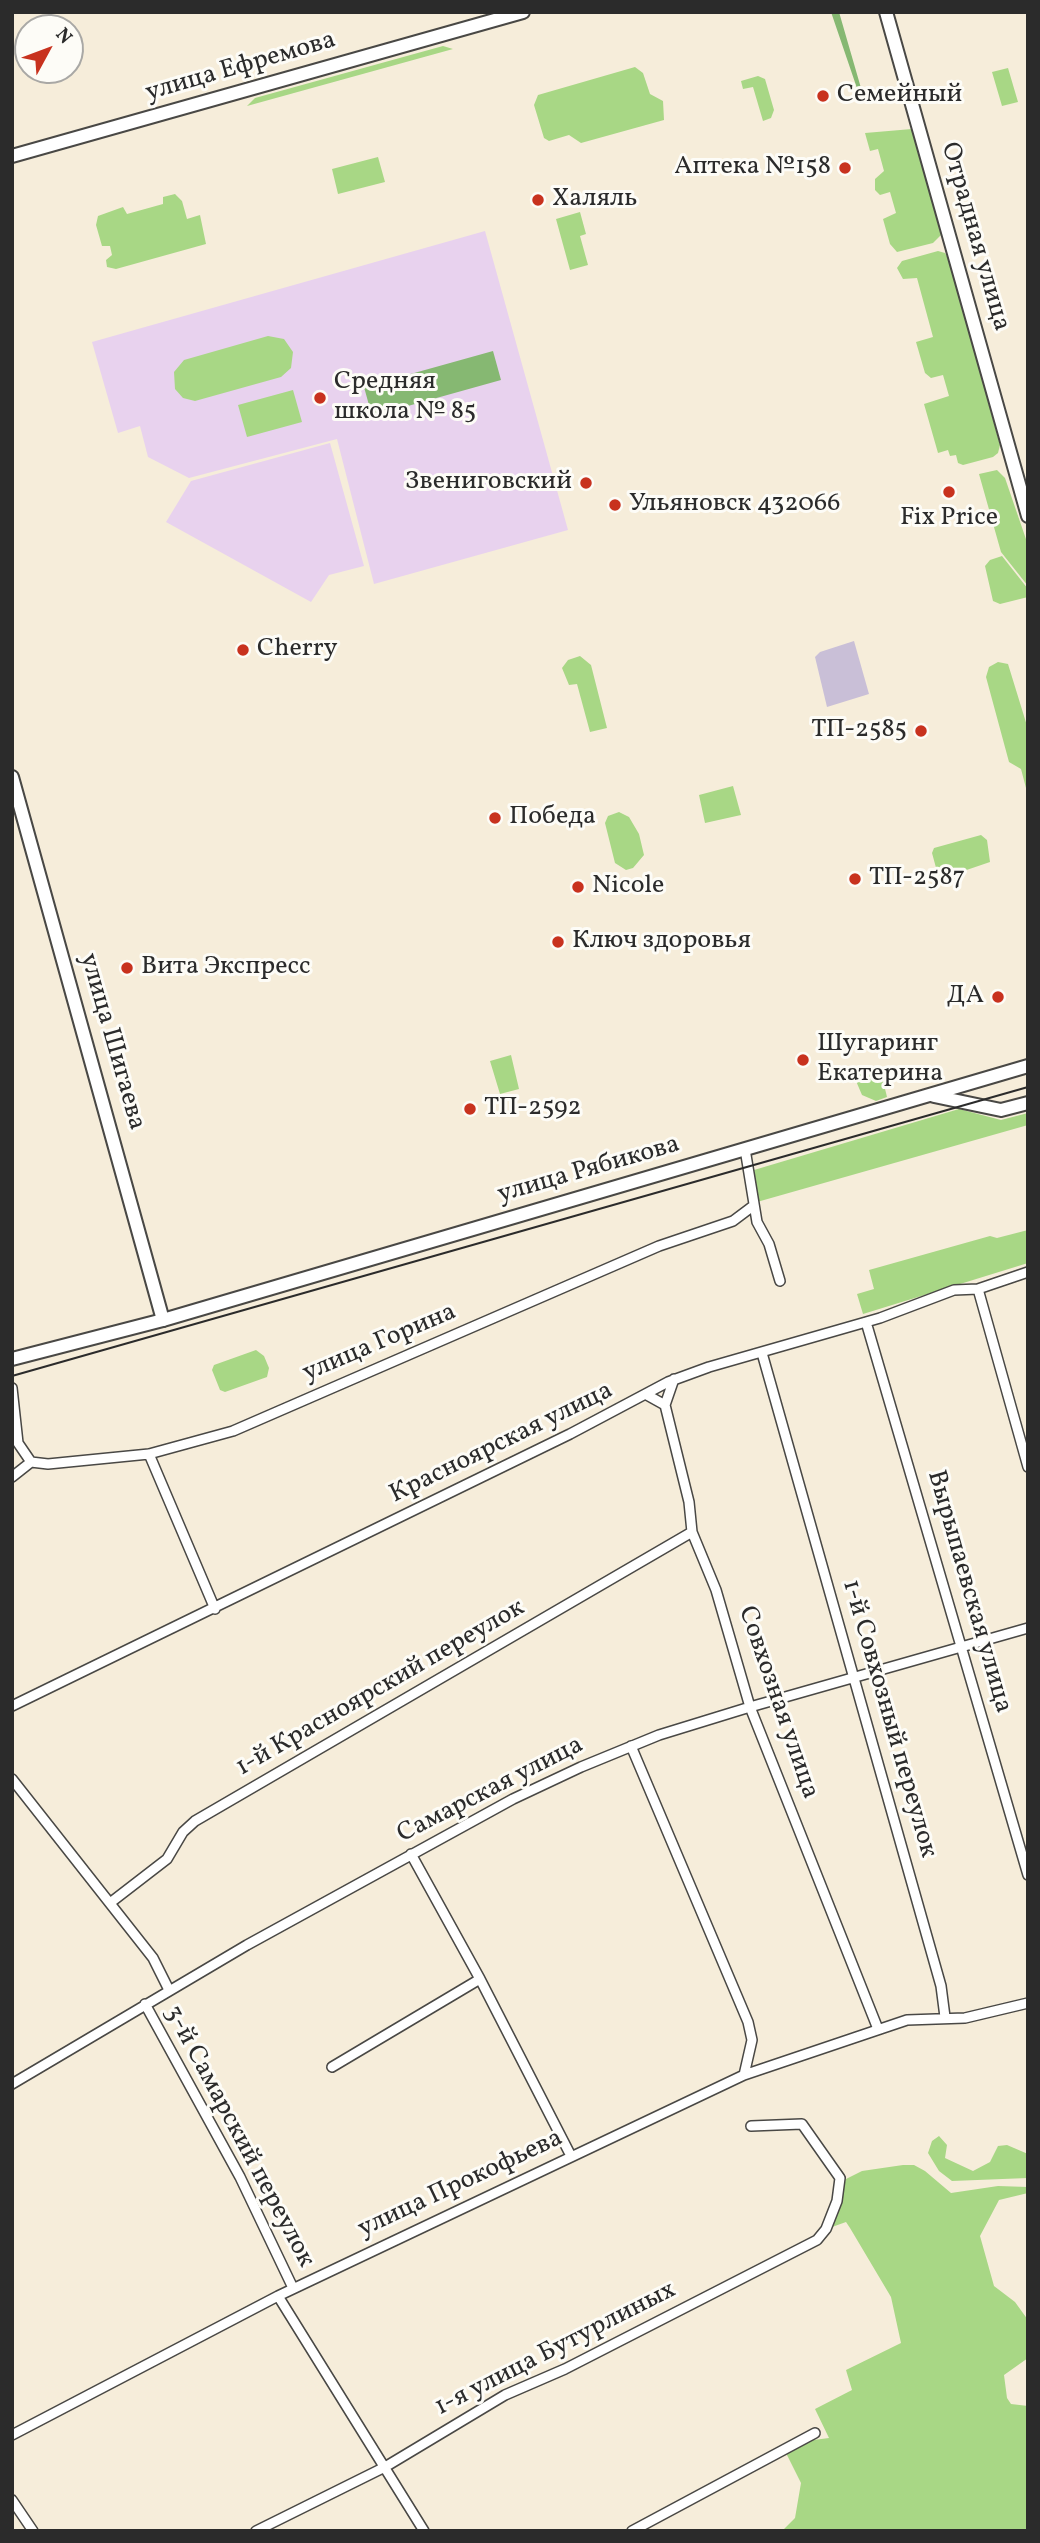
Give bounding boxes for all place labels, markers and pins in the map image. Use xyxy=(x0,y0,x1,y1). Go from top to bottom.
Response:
place label: Семейный xyxy=(837,80,962,112)
marker: Семейный xyxy=(815,88,831,104)
place label: Аптека №158 xyxy=(674,152,831,184)
marker: Аптека №158 xyxy=(837,160,853,176)
place label: Халяль xyxy=(552,184,637,216)
marker: Халяль xyxy=(530,192,546,208)
place label: Средняя школа № 85 xyxy=(334,367,476,428)
marker: Средняя школа № 85 xyxy=(312,390,328,406)
place label: Звениговский xyxy=(405,467,572,499)
marker: Звениговский xyxy=(578,475,594,491)
marker: Fix Price xyxy=(941,484,957,500)
place label: Ульяновск 432066 xyxy=(629,489,840,521)
marker: Ульяновск 432066 xyxy=(607,497,623,513)
place label: Fix Price xyxy=(900,503,998,535)
place label: Cherry xyxy=(257,634,338,666)
marker: Cherry xyxy=(235,642,251,658)
place label: ТП-2585 xyxy=(811,715,907,747)
marker: ТП-2585 xyxy=(913,723,929,739)
place label: Победа xyxy=(509,802,596,834)
marker: Победа xyxy=(487,810,503,826)
place label: ТП-2587 xyxy=(869,863,965,895)
place label: Nicole xyxy=(592,871,664,903)
marker: ТП-2587 xyxy=(847,871,863,887)
marker: Nicole xyxy=(570,879,586,895)
place label: Ключ здоровья xyxy=(572,926,751,958)
marker: Ключ здоровья xyxy=(550,934,566,950)
place label: Вита Экспресс xyxy=(141,952,311,984)
marker: Вита Экспресс xyxy=(119,960,135,976)
place label: ДА xyxy=(947,981,984,1013)
marker: ДА xyxy=(990,989,1006,1005)
place label: Шугаринг Екатерина xyxy=(817,1029,943,1090)
marker: Шугаринг Екатерина xyxy=(795,1052,811,1068)
place label: ТП-2592 xyxy=(484,1093,581,1125)
marker: ТП-2592 xyxy=(462,1101,478,1117)

